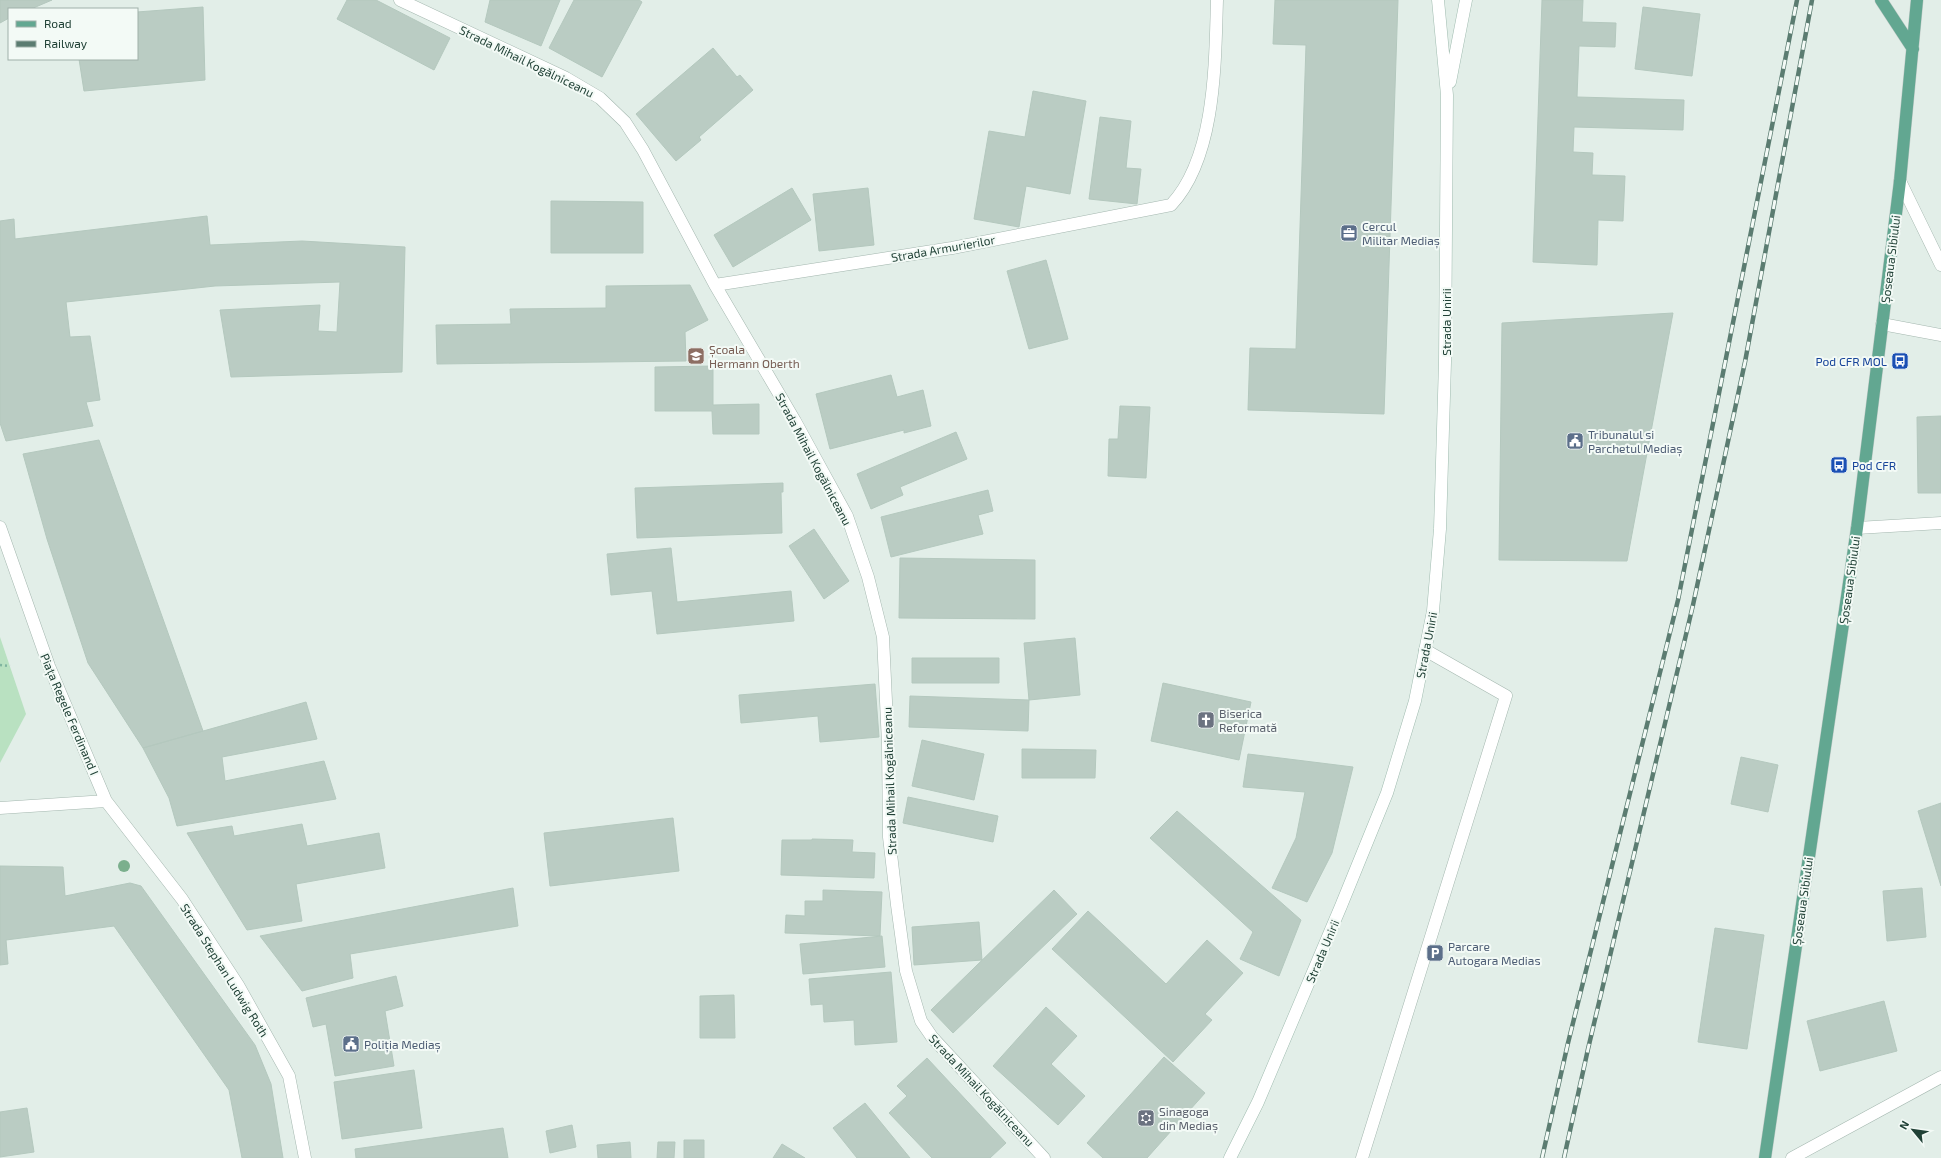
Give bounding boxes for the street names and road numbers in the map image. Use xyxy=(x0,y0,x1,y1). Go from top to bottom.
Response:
street label: Strada Mihail Kogălniceanu xyxy=(457,22,597,100)
street label: Șoseaua Sibiului xyxy=(1878,214,1904,304)
street label: Strada Armurierilor xyxy=(890,232,996,264)
street label: Strada Unirii xyxy=(1439,288,1453,356)
street label: Strada Mihail Kogălniceanu xyxy=(773,390,855,528)
street label: Șoseaua Sibiului xyxy=(1836,535,1864,625)
street label: Strada Unirii xyxy=(1413,611,1439,679)
street label: Piața Regele Ferdinand I xyxy=(36,651,102,778)
street label: Strada Mihail Kogălniceanu xyxy=(879,707,899,855)
street label: Șoseaua Sibiului xyxy=(1789,856,1817,946)
street label: Strada Stephan Ludwig Roth xyxy=(178,901,272,1039)
street label: Strada Unirii xyxy=(1302,917,1342,985)
street label: Strada Mihail Kogălniceanu xyxy=(926,1031,1038,1149)

